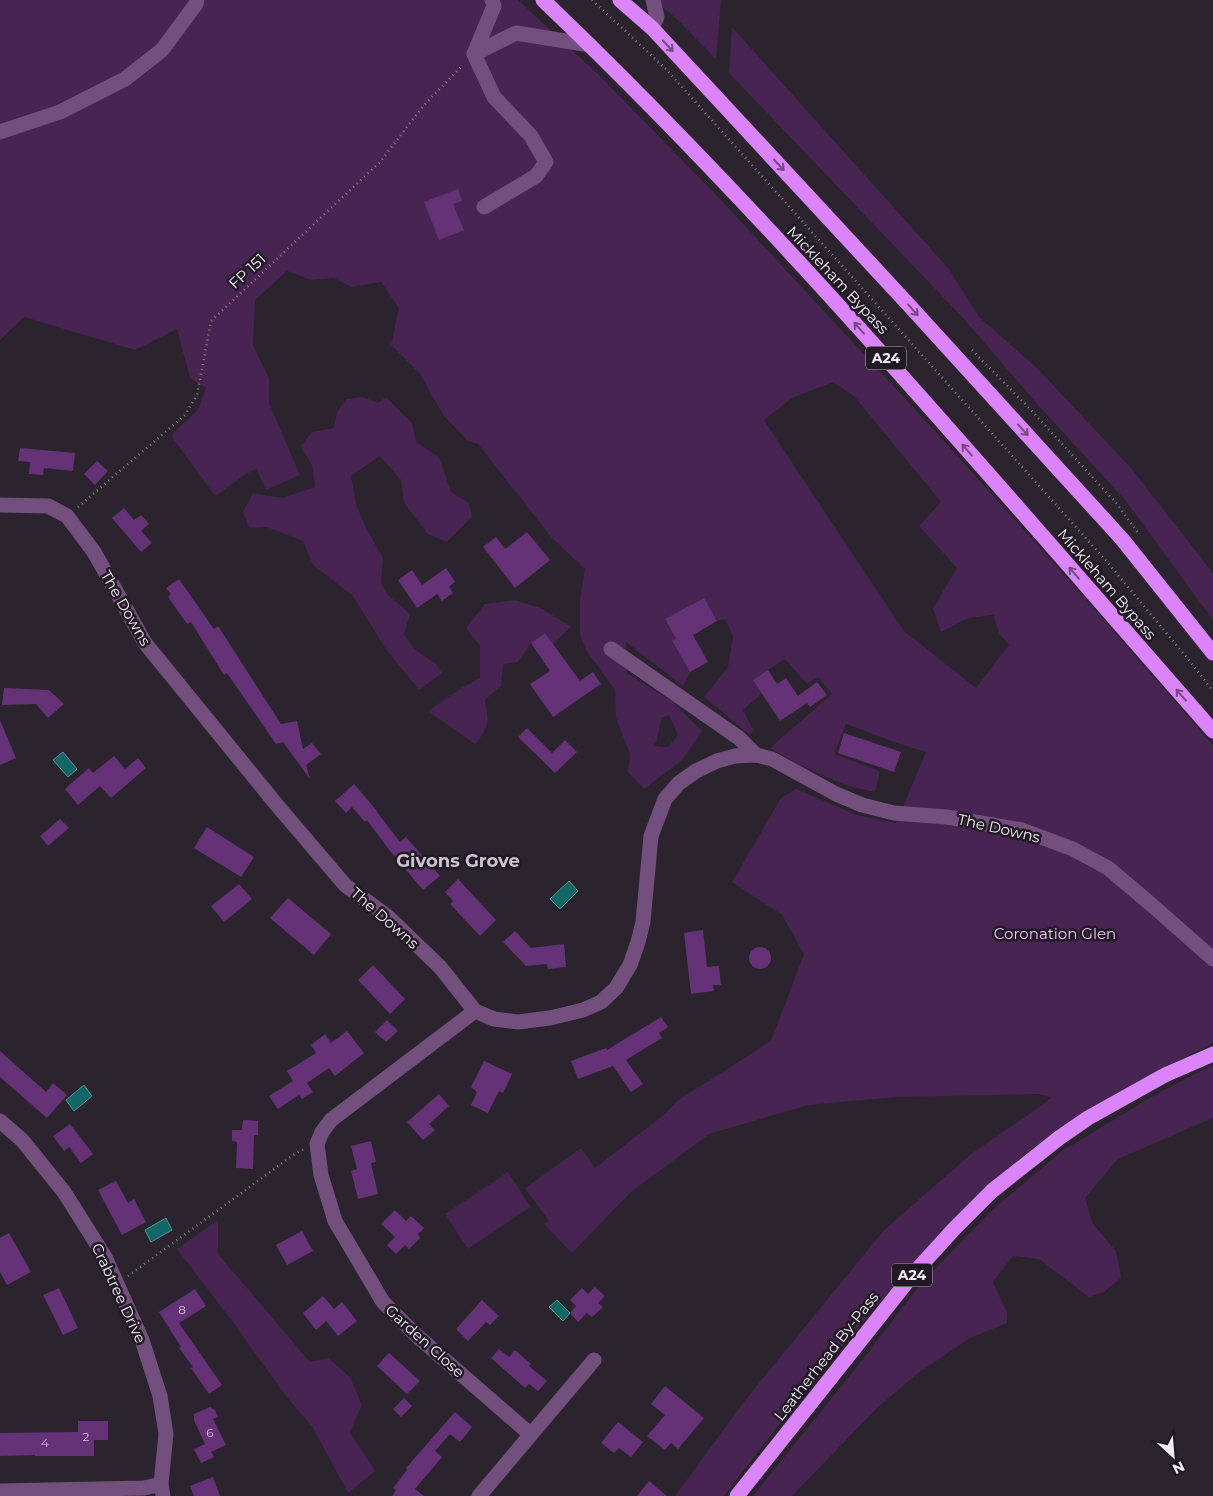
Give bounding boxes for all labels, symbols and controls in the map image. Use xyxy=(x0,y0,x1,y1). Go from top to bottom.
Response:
one-way arrow xyxy=(662,40,674,52)
one-way arrow xyxy=(773,159,785,171)
street label: Mickleham Bypass xyxy=(783,222,893,338)
street label: FP 151 xyxy=(225,249,269,293)
one-way arrow xyxy=(907,303,919,316)
one-way arrow xyxy=(854,322,865,335)
road number: A24 xyxy=(866,346,906,369)
one-way arrow xyxy=(1017,423,1028,436)
one-way arrow xyxy=(961,444,972,457)
street label: Mickleham Bypass xyxy=(1054,525,1160,643)
one-way arrow xyxy=(1068,566,1080,579)
street label: The Downs xyxy=(97,567,155,649)
one-way arrow xyxy=(1175,688,1187,701)
street label: The Downs xyxy=(956,809,1042,847)
district label: Givons Grove xyxy=(396,850,520,872)
street label: The Downs xyxy=(347,883,423,953)
park label: Coronation Glen xyxy=(994,924,1116,943)
street label: Crabtree Drive xyxy=(87,1240,151,1346)
road number: A24 xyxy=(892,1264,932,1286)
street label: Leatherhead By-Pass xyxy=(770,1288,882,1424)
street label: Garden Close xyxy=(381,1300,469,1382)
house number: 8 xyxy=(178,1302,186,1317)
house number: 6 xyxy=(206,1425,214,1440)
house number: 2 xyxy=(83,1429,90,1444)
north arrow xyxy=(1148,1431,1198,1481)
house number: 4 xyxy=(41,1435,49,1450)
text: N xyxy=(1170,1457,1188,1478)

